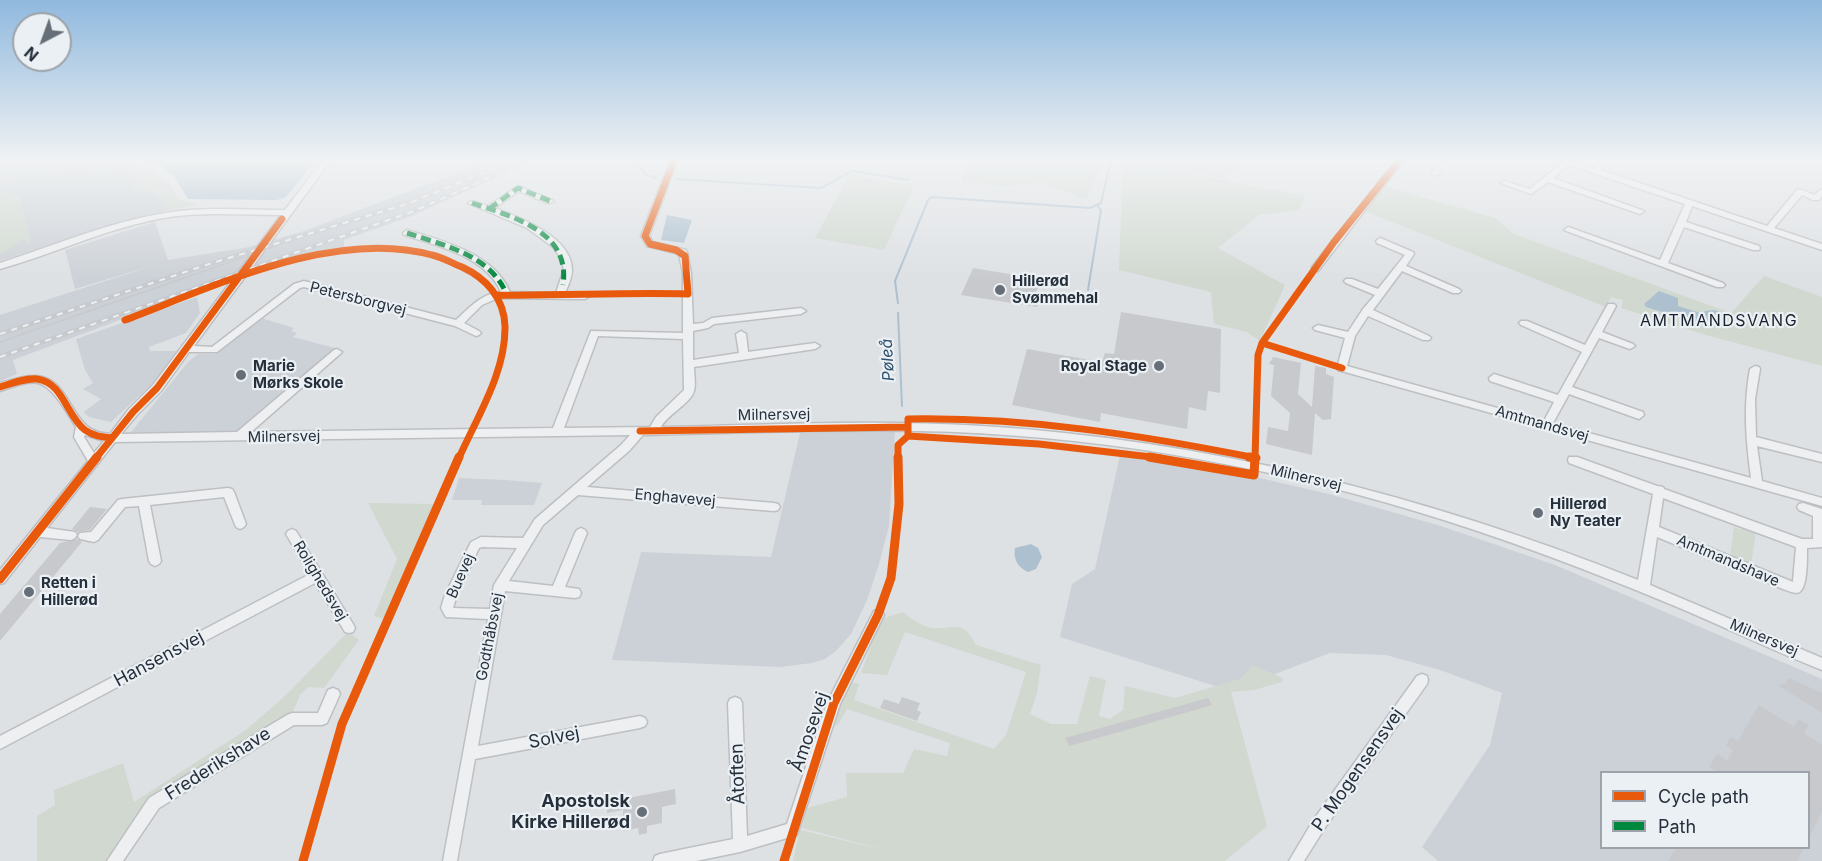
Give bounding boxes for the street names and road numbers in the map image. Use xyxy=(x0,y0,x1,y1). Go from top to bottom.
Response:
street label: Petersborgvej xyxy=(308,278,408,320)
street label: Amtmandsvej xyxy=(1493,402,1591,446)
street label: Milnersvej xyxy=(738,405,810,425)
street label: Milnersvej xyxy=(248,427,320,447)
street label: Milnersvej xyxy=(1269,461,1343,495)
street label: Enghavevej xyxy=(634,485,716,511)
street label: Amtmandshave xyxy=(1674,531,1782,591)
street label: Rolighedsvej xyxy=(289,538,351,624)
street label: Buevej xyxy=(443,551,479,601)
street label: Godthåbsvej xyxy=(473,591,507,683)
street label: Milnersvej xyxy=(1727,616,1801,660)
street label: Hansensvej xyxy=(110,626,208,692)
street label: Åmosevej xyxy=(786,689,834,775)
street label: P. Mogensensvej xyxy=(1308,704,1408,836)
street label: Solvej xyxy=(527,722,581,754)
street label: Frederikshave xyxy=(161,723,275,805)
street label: Åtoften xyxy=(726,743,750,805)

